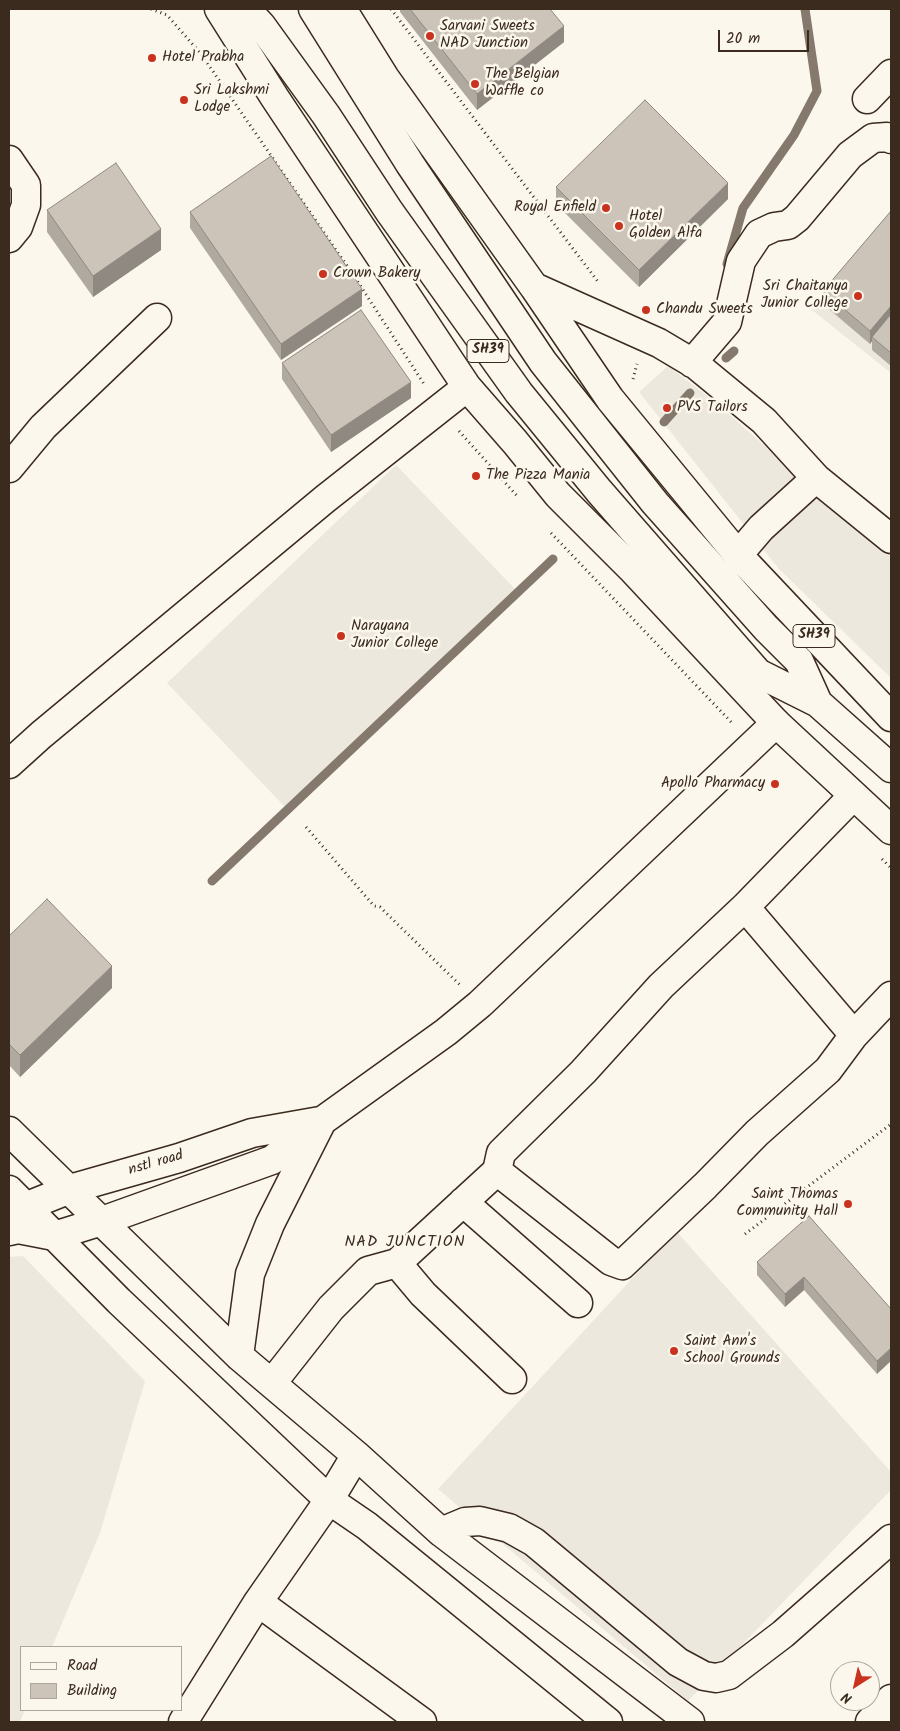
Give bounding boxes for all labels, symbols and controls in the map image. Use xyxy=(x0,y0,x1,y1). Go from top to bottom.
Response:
place label: Sarvani Sweets NAD Junction xyxy=(440,18,535,53)
scale bar xyxy=(720,20,811,52)
text: 20 m xyxy=(726,27,760,51)
marker: Sarvani Sweets NAD Junction xyxy=(424,30,436,42)
place label: Hotel Prabha xyxy=(162,49,244,67)
marker: Hotel Prabha xyxy=(146,52,158,64)
place label: The Belgian Waffle co xyxy=(485,66,560,101)
marker: The Belgian Waffle co xyxy=(469,78,481,90)
place label: Sri Lakshmi Lodge xyxy=(194,82,269,117)
marker: Sri Lakshmi Lodge xyxy=(178,94,190,106)
place label: Royal Enfield xyxy=(514,199,596,217)
marker: Royal Enfield xyxy=(600,202,612,214)
place label: Hotel Golden Alfa xyxy=(629,208,702,243)
marker: Hotel Golden Alfa xyxy=(613,220,625,232)
place label: Crown Bakery xyxy=(333,265,420,283)
marker: Crown Bakery xyxy=(317,268,329,280)
place label: Sri Chaitanya Junior College xyxy=(761,278,848,313)
marker: Sri Chaitanya Junior College xyxy=(852,290,864,302)
place label: Chandu Sweets xyxy=(656,301,753,319)
marker: Chandu Sweets xyxy=(640,304,652,316)
road number: SH39 xyxy=(467,340,509,362)
place label: PVS Tailors xyxy=(677,399,748,417)
marker: PVS Tailors xyxy=(661,402,673,414)
place label: The Pizza Mania xyxy=(486,467,590,485)
marker: The Pizza Mania xyxy=(470,470,482,482)
place label: Narayana Junior College xyxy=(351,618,438,653)
road number: SH39 xyxy=(793,624,835,648)
marker: Narayana Junior College xyxy=(335,630,347,642)
place label: Apollo Pharmacy xyxy=(661,775,765,793)
marker: Apollo Pharmacy xyxy=(769,778,781,790)
street label: nstl road xyxy=(127,1148,185,1180)
place label: Saint Thomas Community Hall xyxy=(736,1186,838,1221)
marker: Saint Thomas Community Hall xyxy=(842,1198,854,1210)
district label: NAD JUNCTION xyxy=(343,1233,467,1253)
place label: Saint Ann's School Grounds xyxy=(684,1333,780,1368)
marker: Saint Ann's School Grounds xyxy=(668,1345,680,1357)
legend xyxy=(20,1646,182,1711)
text: Road xyxy=(67,1654,97,1678)
north arrow xyxy=(830,1661,880,1711)
text: Building xyxy=(67,1679,117,1703)
text: N xyxy=(837,1686,857,1709)

